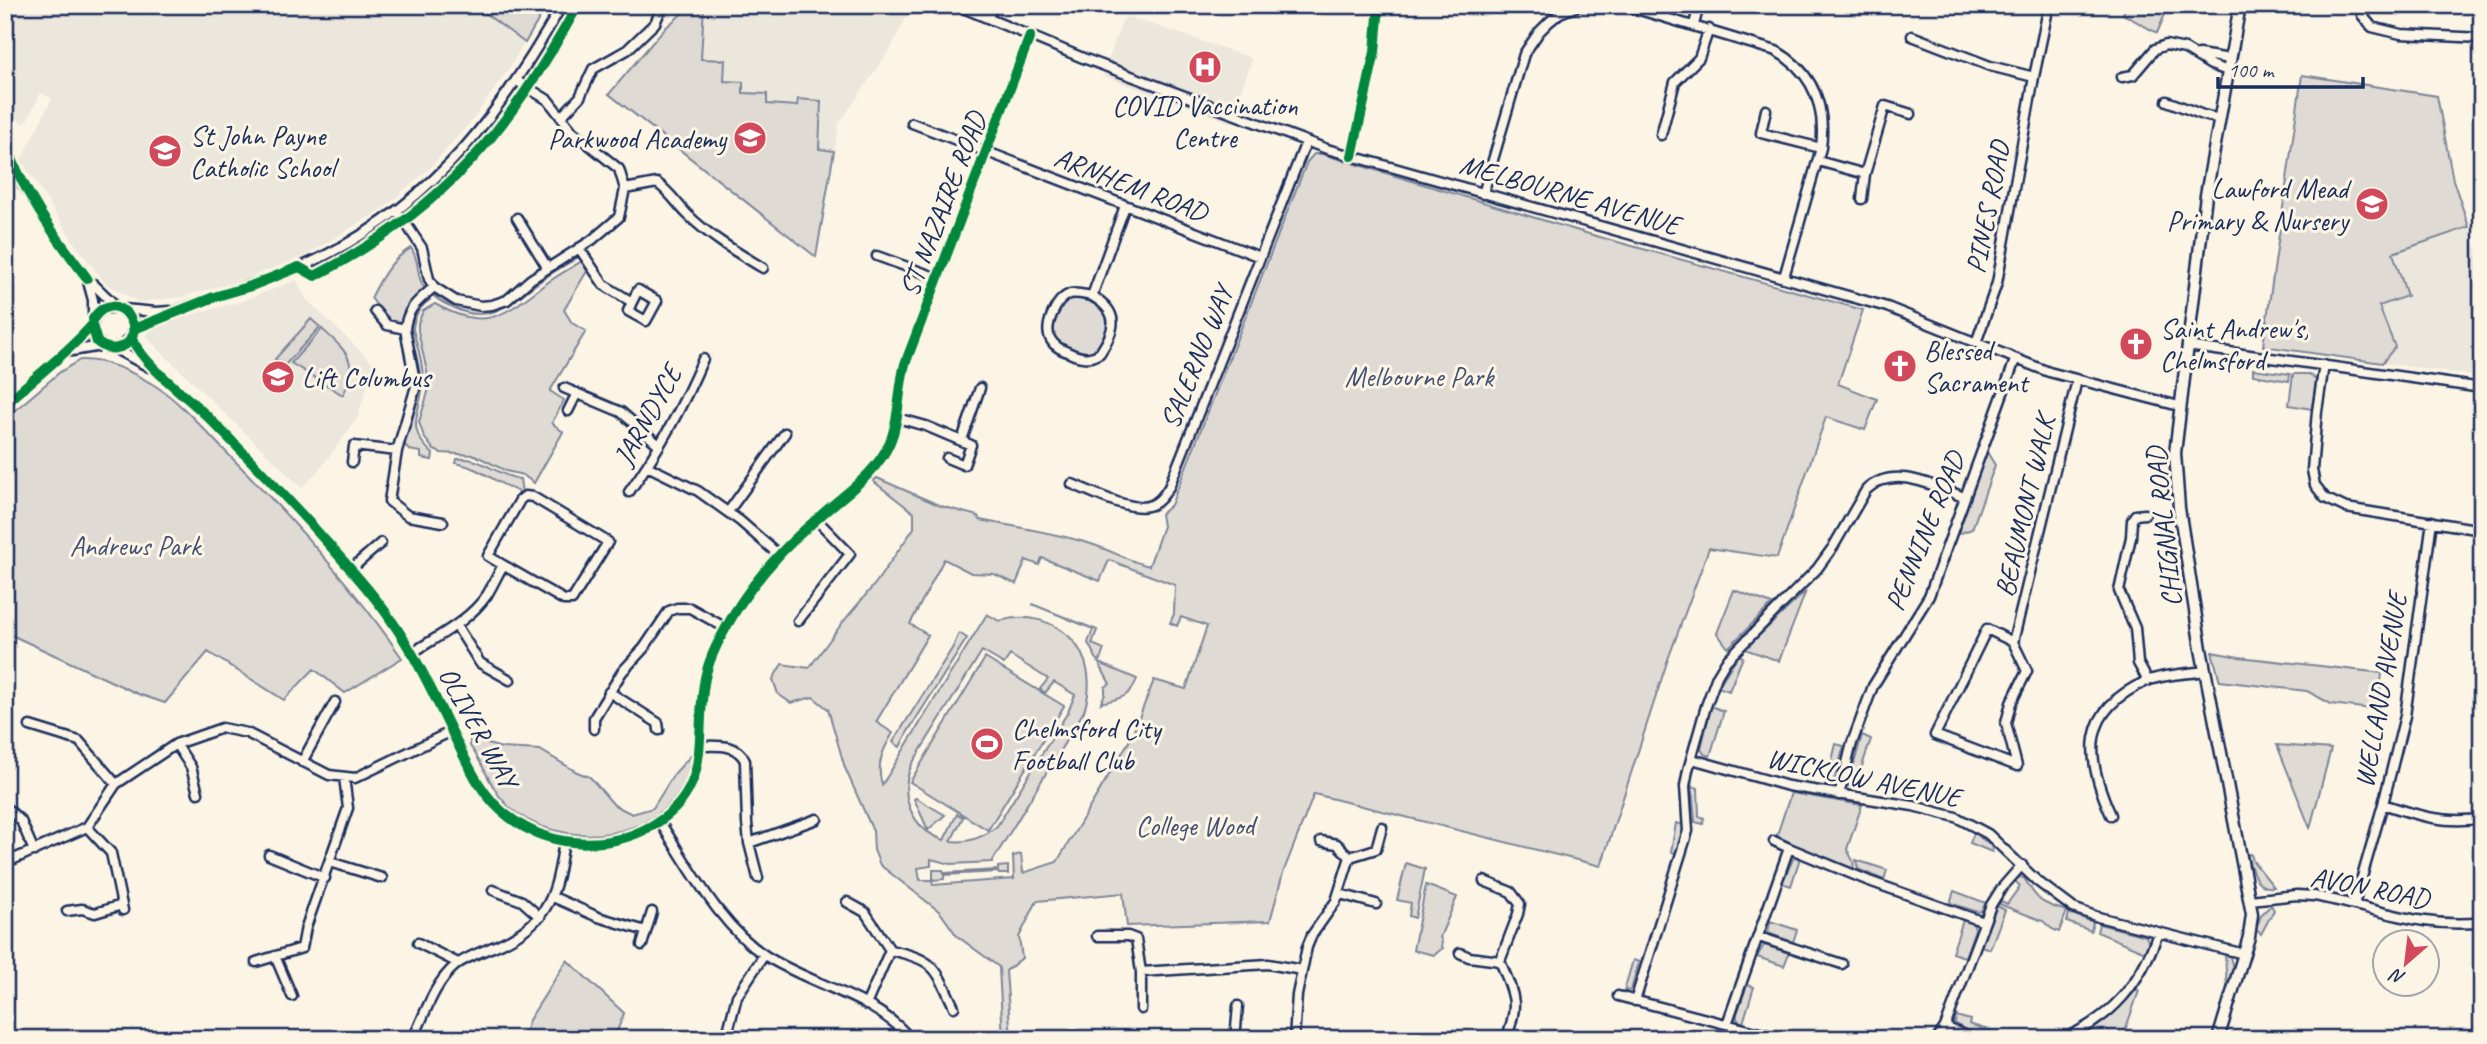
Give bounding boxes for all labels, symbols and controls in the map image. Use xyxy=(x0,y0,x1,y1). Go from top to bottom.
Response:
scale bar xyxy=(2218,46,2363,90)
hospital icon: COVID Vaccination Centre xyxy=(1186,48,1224,86)
text: 100 m xyxy=(2228,57,2275,83)
place label: COVID Vaccination Centre xyxy=(1112,88,1298,155)
street label: ST NAZAIRE ROAD xyxy=(891,105,995,301)
place label: St John Payne Catholic School xyxy=(190,118,340,185)
school or university icon: Parkwood Academy xyxy=(731,119,769,157)
place label: Parkwood Academy xyxy=(548,121,728,156)
school or university icon: St John Payne Catholic School xyxy=(146,132,184,170)
street label: PINES ROAD xyxy=(1958,136,2018,276)
street label: ARNHEM ROAD xyxy=(1050,139,1215,231)
street label: MELBOURNE AVENUE xyxy=(1456,146,1687,244)
place label: Lawford Mead Primary & Nursery xyxy=(2167,171,2352,238)
school or university icon: Lawford Mead Primary & Nursery xyxy=(2353,185,2391,223)
street label: SALERNO WAY xyxy=(1152,277,1242,434)
place label: Saint Andrew's, Chelmsford xyxy=(2160,311,2309,378)
church icon: Saint Andrew's, Chelmsford xyxy=(2117,325,2155,363)
place label: Blessed Sacrament xyxy=(1924,333,2030,400)
church icon: Blessed Sacrament xyxy=(1881,347,1919,385)
street label: JARNDYCE xyxy=(605,356,691,473)
school or university icon: Lift Columbus xyxy=(259,358,297,396)
park label: Melbourne Park xyxy=(1345,359,1495,394)
place label: Lift Columbus xyxy=(302,360,433,395)
street label: BEAUMONT WALK xyxy=(1987,406,2064,600)
street label: CHIGNAL ROAD xyxy=(2137,442,2189,609)
street label: PENNINE ROAD xyxy=(1877,444,1973,616)
park label: Andrews Park xyxy=(70,528,203,563)
street label: WELLAND AVENUE xyxy=(2346,586,2415,790)
street label: OLIVER WAY xyxy=(431,661,528,797)
place label: Chelmsford City Football Club xyxy=(1012,711,1163,778)
sports icon: Chelmsford City Football Club xyxy=(968,725,1006,763)
street label: WICKLOW AVENUE xyxy=(1764,740,1967,816)
park label: College Wood xyxy=(1136,808,1258,843)
street label: AVON ROAD xyxy=(2308,859,2435,917)
north arrow xyxy=(2372,928,2442,998)
text: N xyxy=(2385,962,2409,990)

